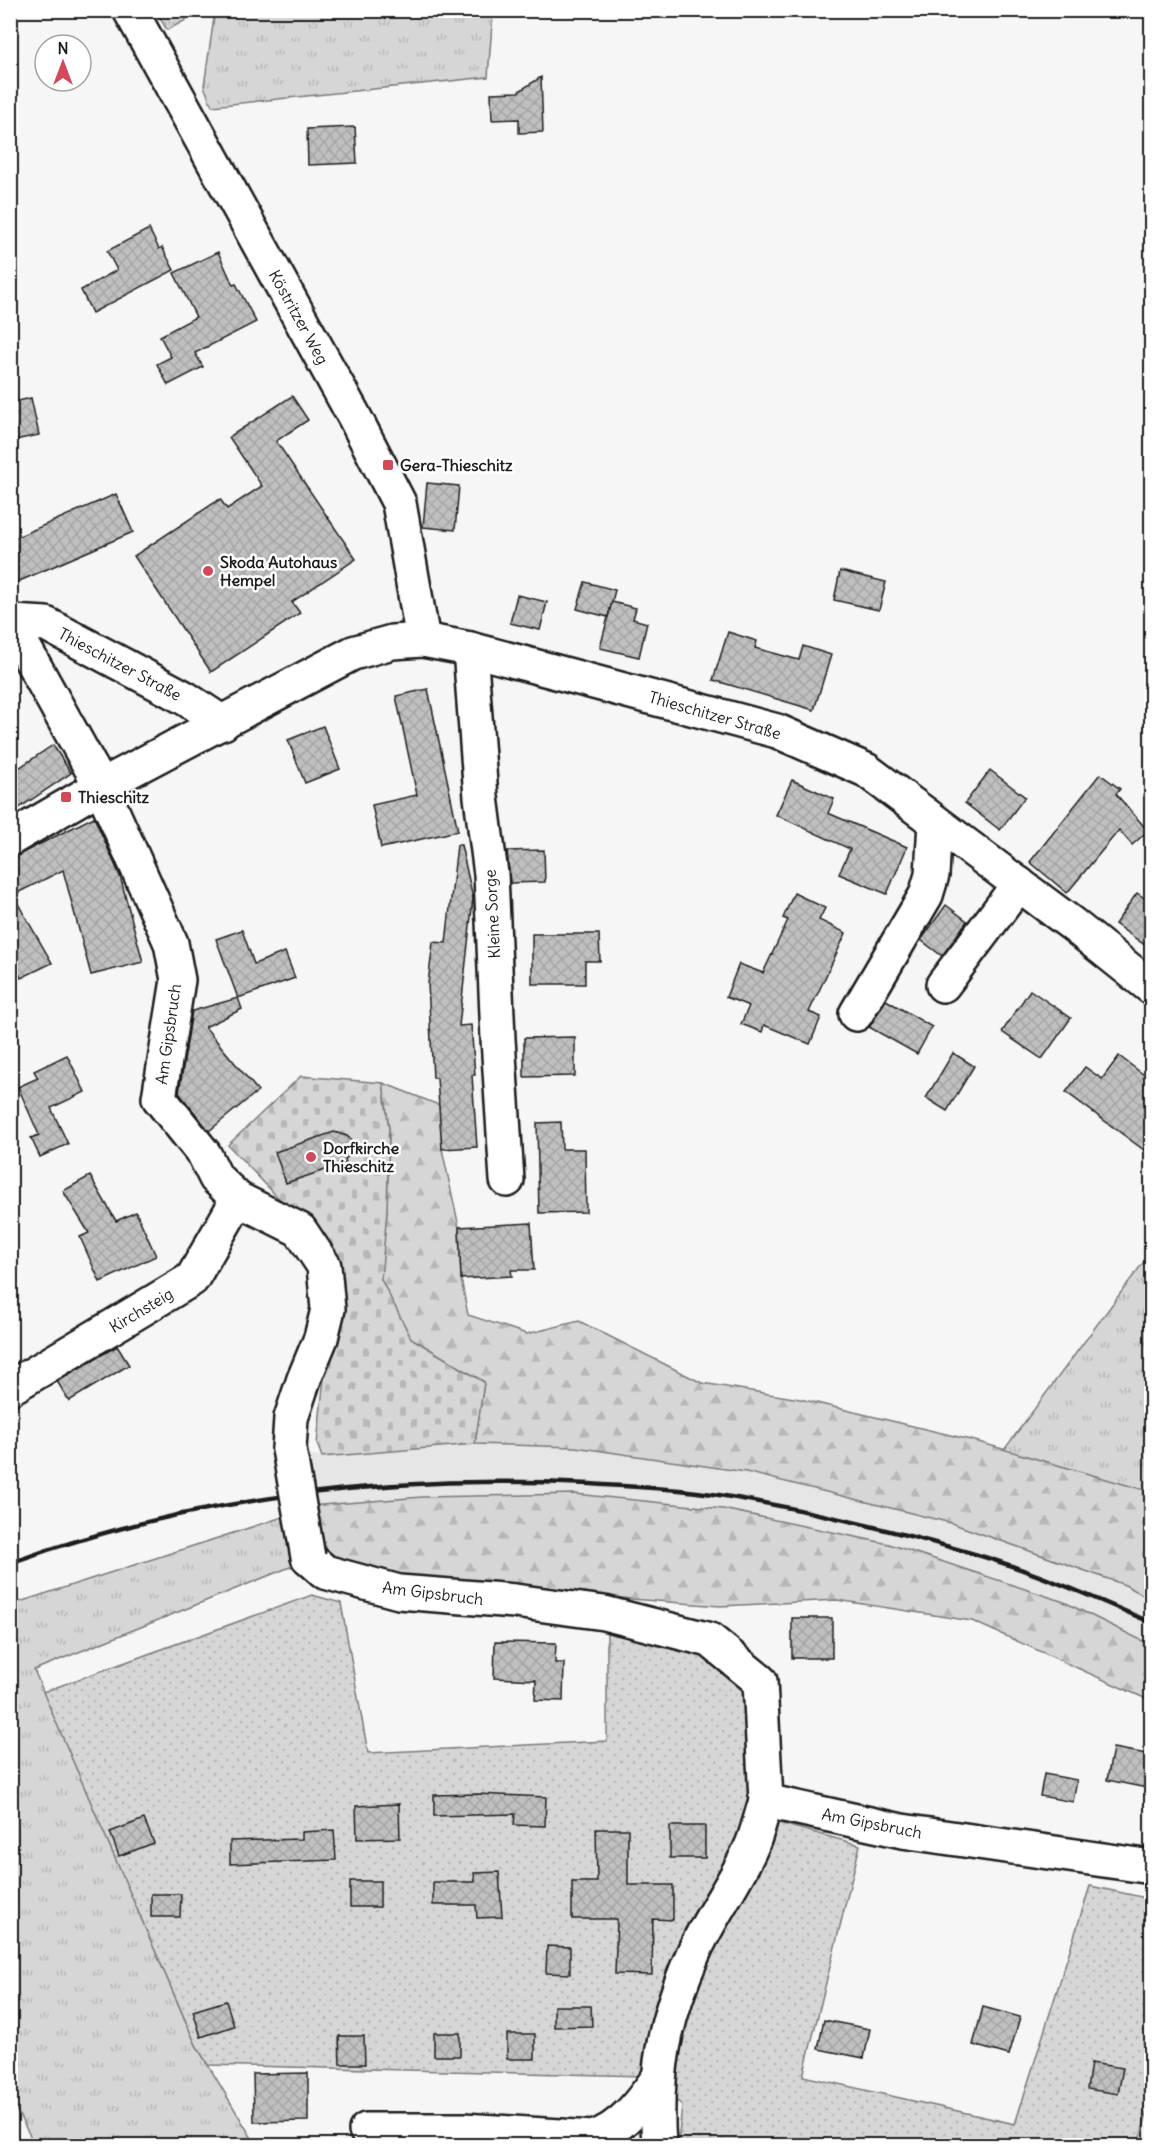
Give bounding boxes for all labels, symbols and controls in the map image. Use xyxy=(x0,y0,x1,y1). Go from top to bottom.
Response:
north arrow xyxy=(33,33,93,93)
text: N xyxy=(57,38,69,58)
street label: Köstritzer Weg xyxy=(265,266,333,368)
place label: Gera-Thieschitz xyxy=(400,455,513,475)
marker: Gera-Thieschitz xyxy=(381,458,395,472)
place label: Skoda Autohaus Hempel xyxy=(220,552,337,591)
marker: Skoda Autohaus Hempel xyxy=(201,564,215,578)
street label: Thieschitzer Straße xyxy=(55,623,185,705)
street label: Thieschitzer Straße xyxy=(647,687,783,743)
place label: Thieschitz xyxy=(78,787,149,807)
marker: Thieschitz xyxy=(59,790,73,804)
street label: Kleine Sorge xyxy=(480,869,504,959)
street label: Am Gipsbruch xyxy=(151,982,185,1086)
place label: Dorfkirche Thieschitz xyxy=(323,1138,400,1176)
marker: Dorfkirche Thieschitz xyxy=(304,1150,318,1164)
street label: Kirchsteig xyxy=(105,1283,177,1337)
street label: Am Gipsbruch xyxy=(381,1577,485,1609)
street label: Am Gipsbruch xyxy=(820,1803,924,1843)

